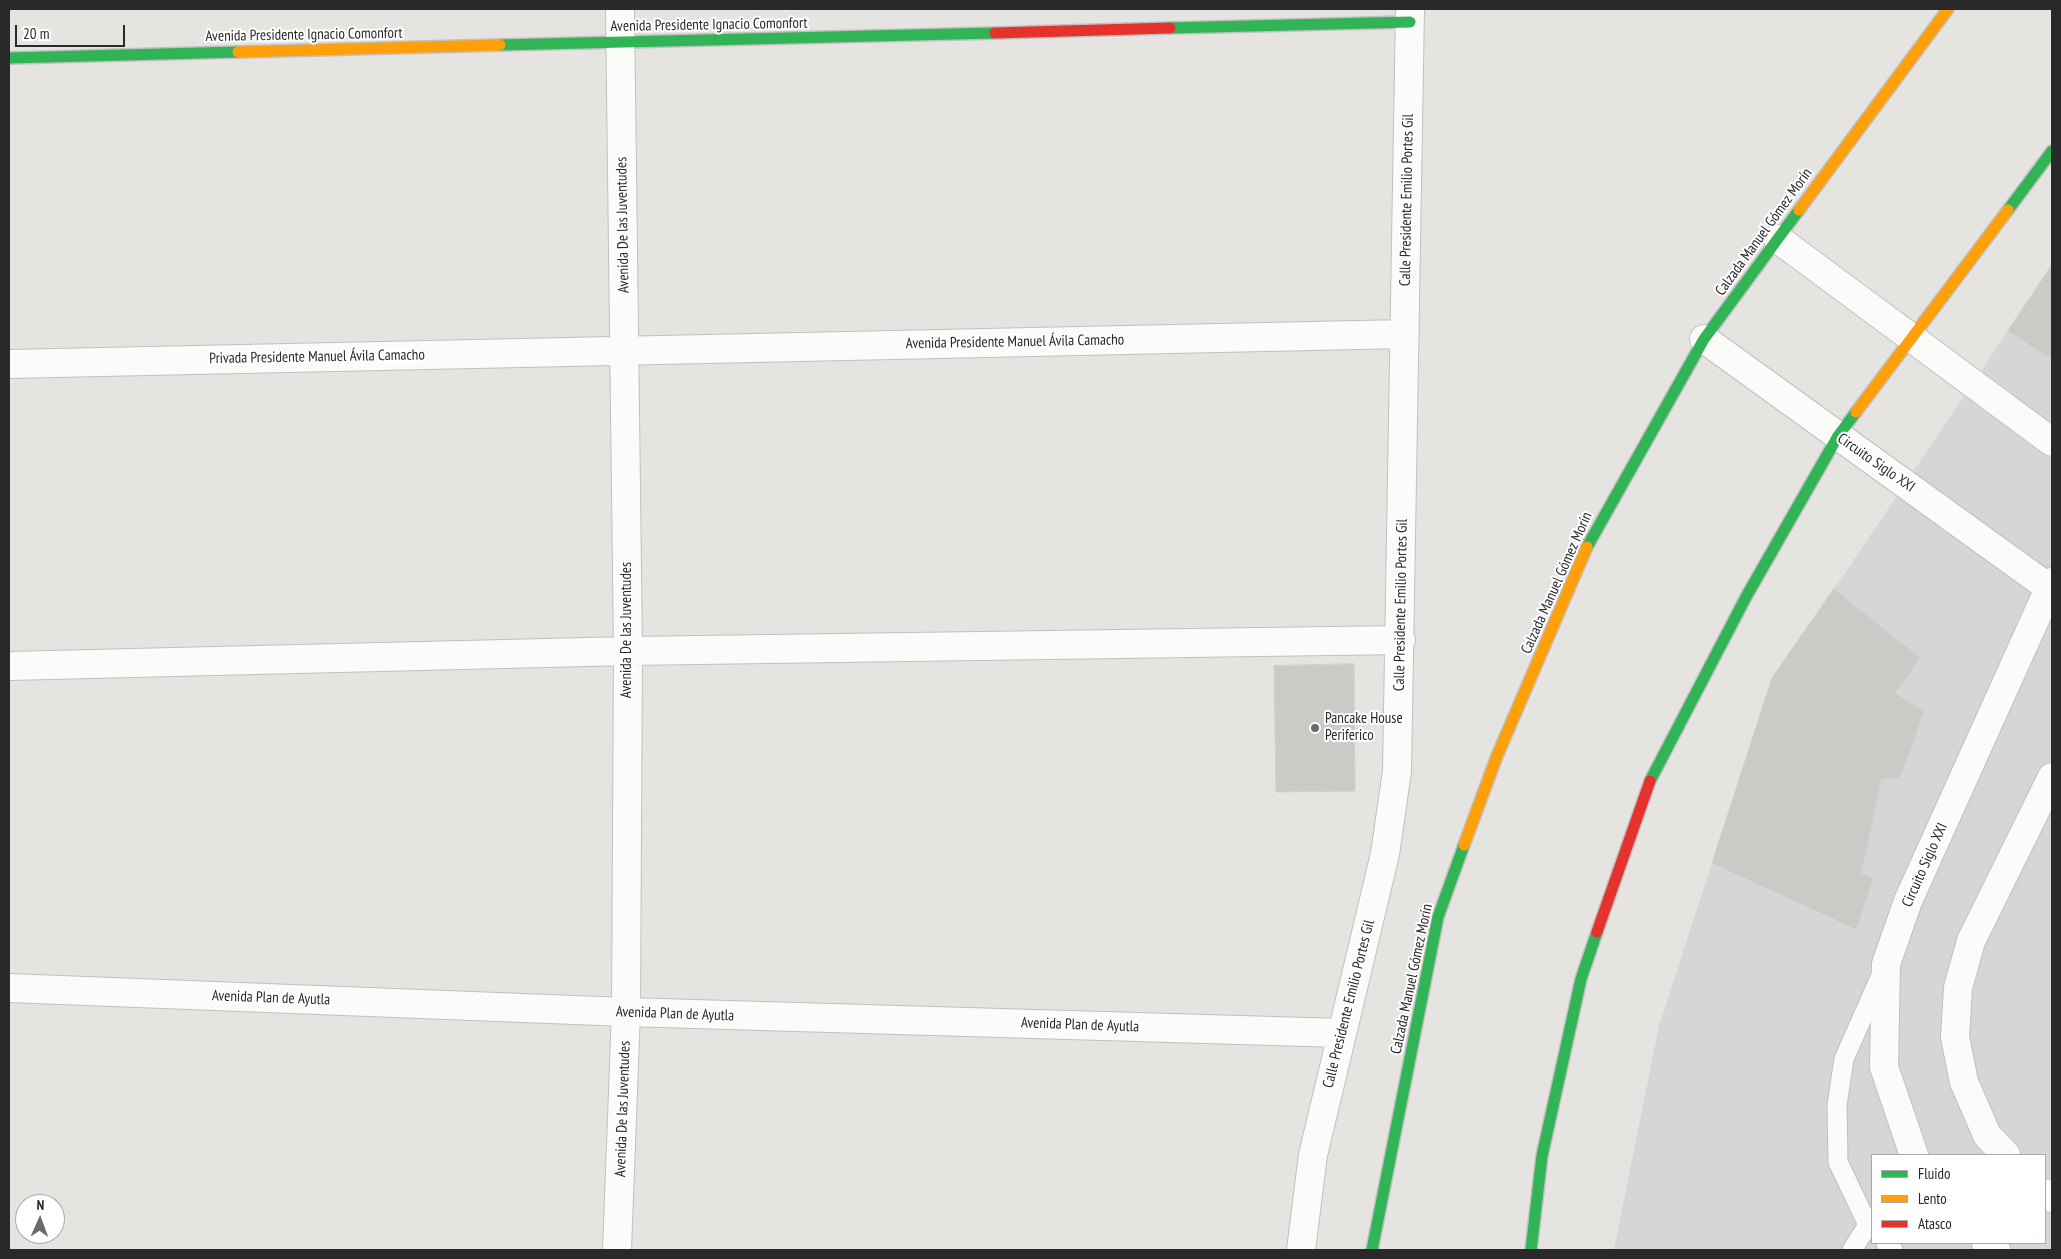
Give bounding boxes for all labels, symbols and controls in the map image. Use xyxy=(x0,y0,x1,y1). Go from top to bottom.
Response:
street label: Avenida Presidente Ignacio Comonfort xyxy=(610,14,808,36)
scale bar xyxy=(18,15,128,47)
text: 20 m xyxy=(23,24,49,43)
street label: Avenida Presidente Ignacio Comonfort xyxy=(205,24,403,46)
street label: Calle Presidente Emilio Portes Gil xyxy=(1396,114,1418,286)
street label: Avenida De las Juventudes xyxy=(613,157,633,293)
street label: Calzada Manuel Gómez Morín xyxy=(1712,165,1816,299)
street label: Avenida Presidente Manuel Ávila Camacho xyxy=(906,331,1124,353)
street label: Privada Presidente Manuel Ávila Camacho xyxy=(209,346,425,368)
street label: Circuito Siglo XXI xyxy=(1834,430,1918,496)
street label: Calzada Manuel Gómez Morín xyxy=(1518,509,1596,657)
street label: Calle Presidente Emilio Portes Gil xyxy=(1390,519,1412,691)
street label: Avenida De las Juventudes xyxy=(618,562,636,698)
place label: Pancake House Periferico xyxy=(1325,710,1403,745)
marker: Pancake House Periferico xyxy=(1309,722,1321,734)
street label: Circuito Siglo XXI xyxy=(1898,820,1952,910)
street label: Calzada Manuel Gómez Morín xyxy=(1387,902,1437,1056)
street label: Calle Presidente Emilio Portes Gil xyxy=(1319,918,1379,1090)
street label: Avenida Plan de Ayutla xyxy=(211,987,331,1009)
street label: Avenida Plan de Ayutla xyxy=(615,1003,735,1025)
street label: Avenida Plan de Ayutla xyxy=(1020,1014,1140,1036)
street label: Avenida De las Juventudes xyxy=(612,1041,634,1177)
legend xyxy=(1871,1154,2046,1244)
text: Fluido xyxy=(1918,1164,1950,1183)
text: Lento xyxy=(1918,1189,1947,1208)
north arrow xyxy=(15,1194,65,1244)
text: N xyxy=(36,1196,45,1214)
text: Atasco xyxy=(1918,1214,1952,1233)

